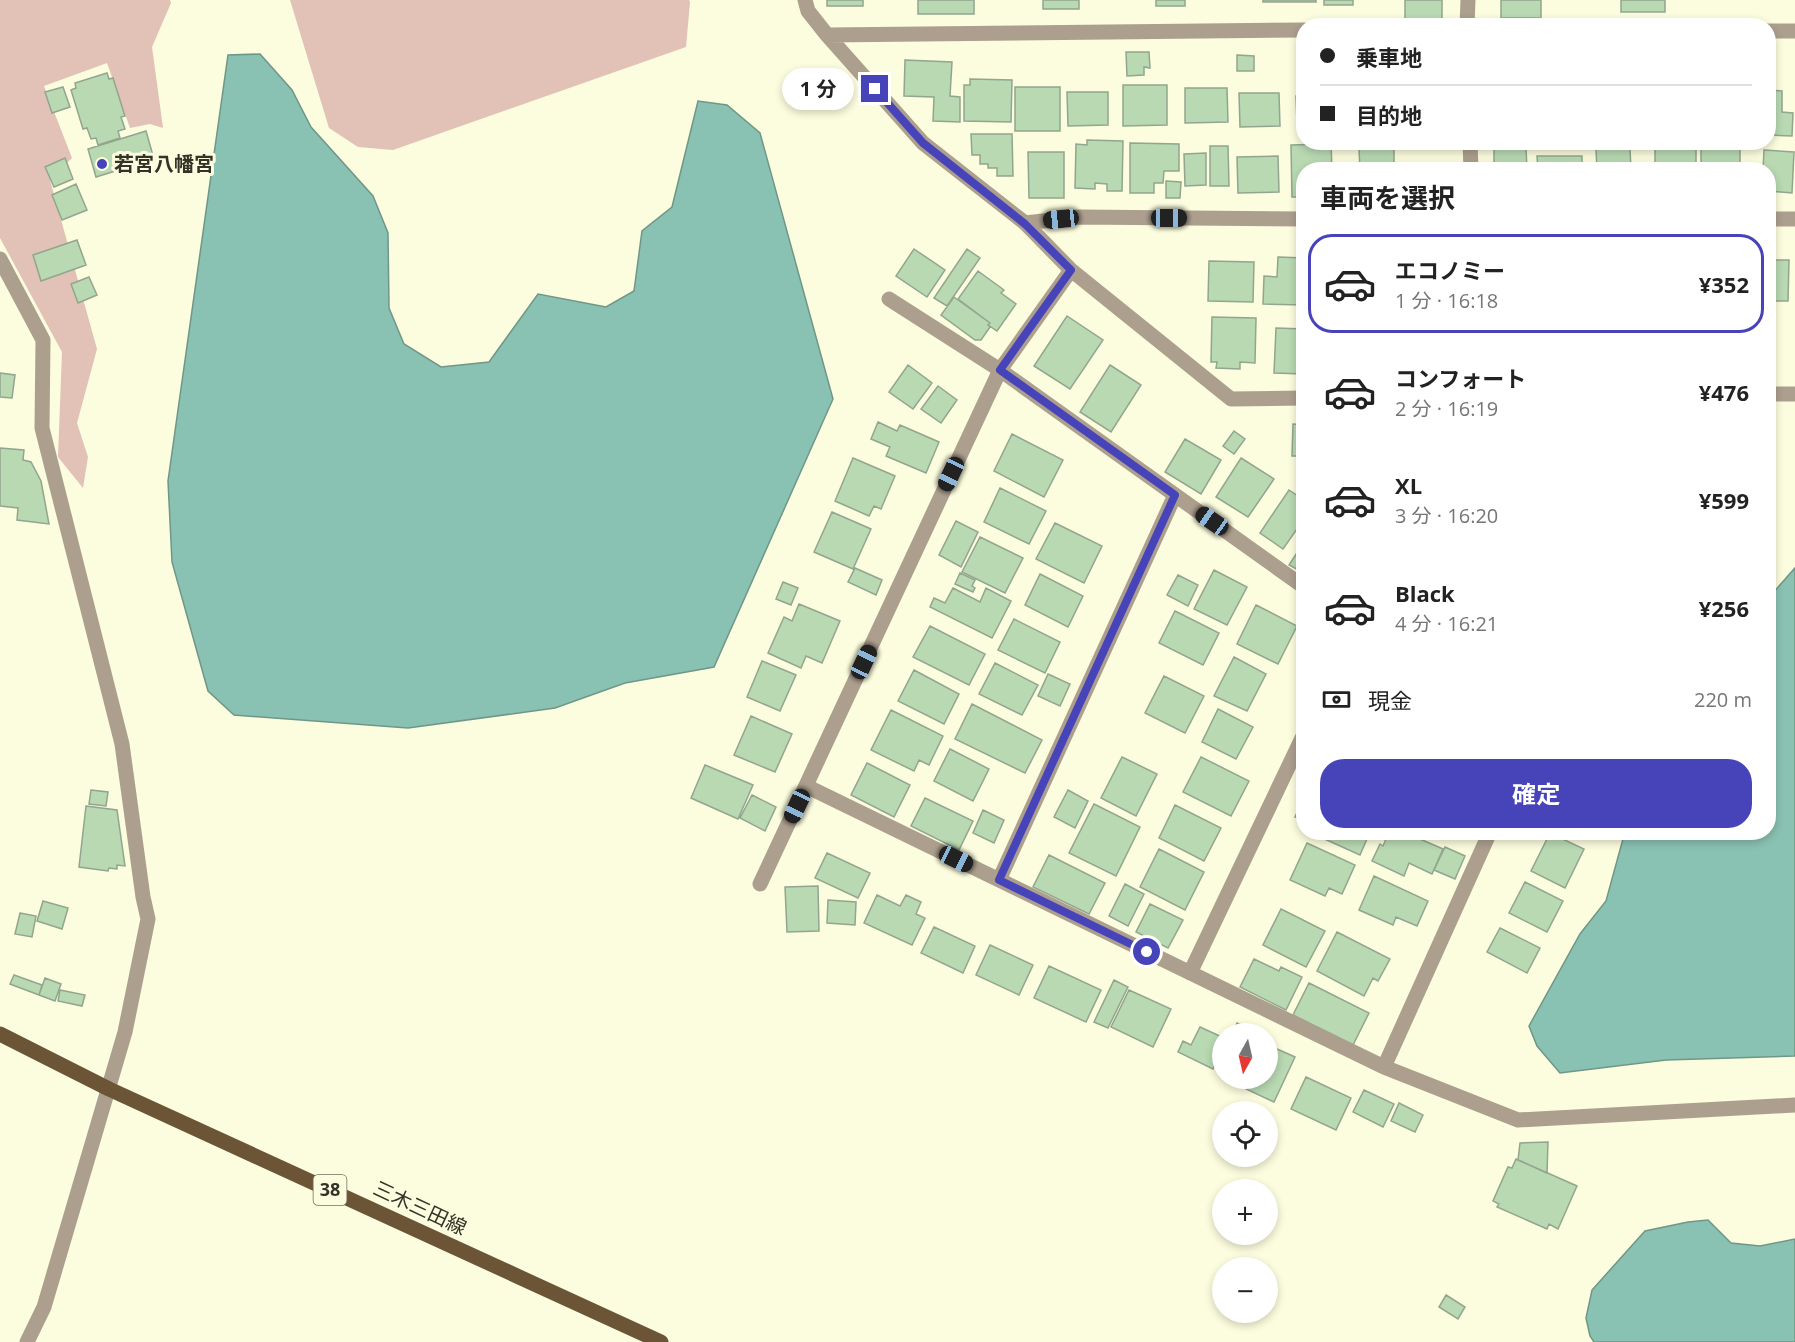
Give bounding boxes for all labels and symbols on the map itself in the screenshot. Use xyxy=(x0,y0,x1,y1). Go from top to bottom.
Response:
callout: 1 分 xyxy=(782,68,854,110)
route end xyxy=(861,75,888,102)
place label: 若宮八幡宮 xyxy=(114,150,214,177)
marker: 若宮八幡宮 xyxy=(95,157,109,171)
car xyxy=(1042,208,1080,230)
car xyxy=(1151,209,1187,227)
car xyxy=(935,454,967,494)
car xyxy=(1192,503,1232,539)
car xyxy=(848,642,880,682)
car xyxy=(781,786,813,826)
car xyxy=(936,843,976,875)
route start xyxy=(1133,938,1160,965)
north arrow xyxy=(1212,1023,1278,1089)
street label: 三木三田線 xyxy=(369,1174,471,1241)
road number: 38 xyxy=(314,1175,346,1205)

